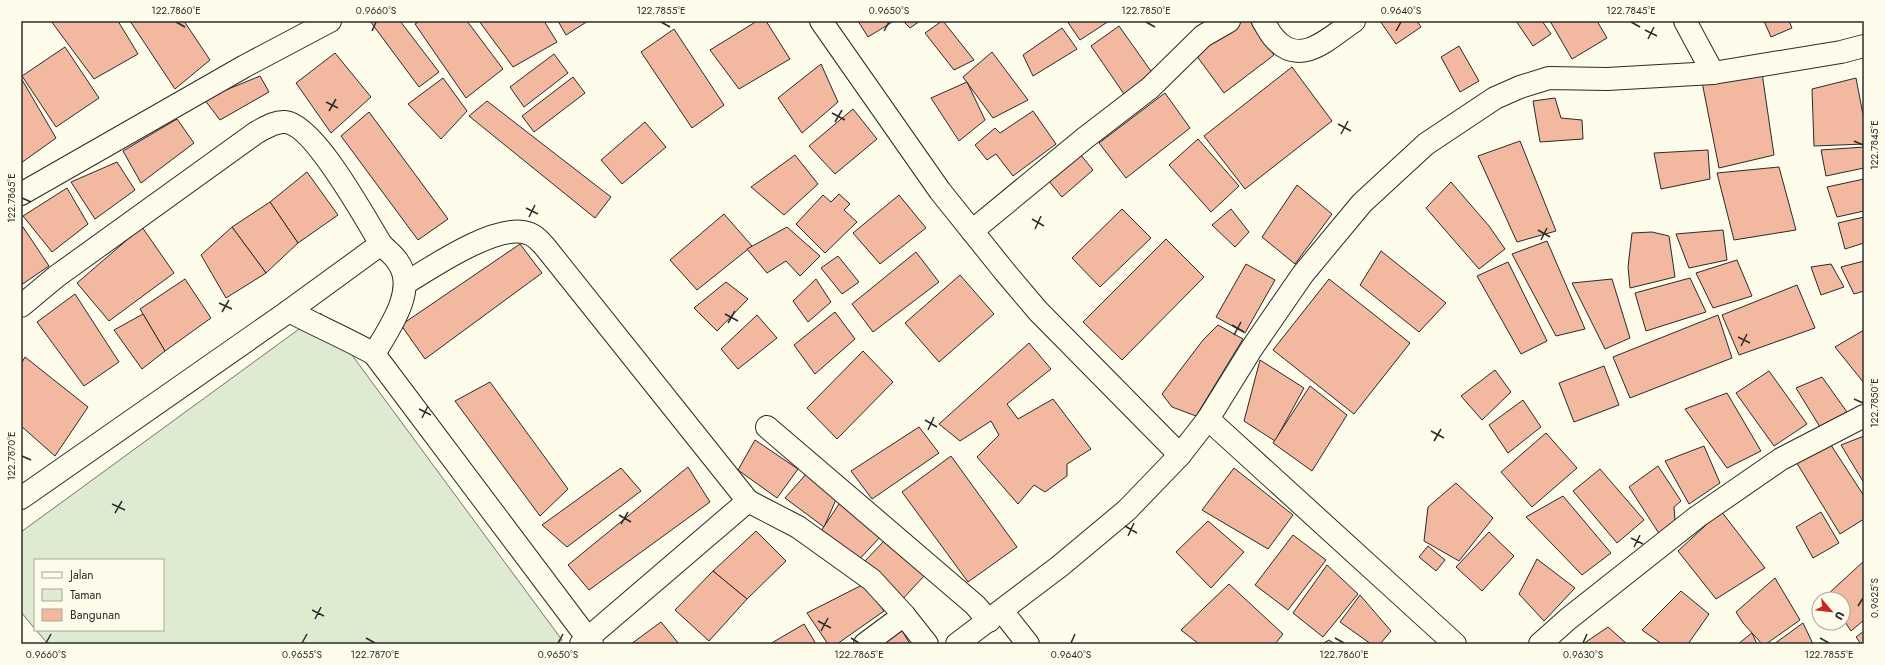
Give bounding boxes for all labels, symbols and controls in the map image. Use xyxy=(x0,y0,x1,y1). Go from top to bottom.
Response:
text: 122.7860°E xyxy=(151,3,201,18)
text: 0.9660°S xyxy=(356,3,397,18)
text: 122.7855°E xyxy=(636,3,686,18)
text: 0.9650°S xyxy=(869,3,910,18)
text: 122.7850°E xyxy=(1121,3,1171,18)
text: 0.9640°S xyxy=(1381,3,1422,18)
text: 122.7845°E xyxy=(1606,3,1656,18)
text: 122.7845°E xyxy=(1867,120,1882,170)
text: 122.7865°E xyxy=(4,173,19,223)
text: 122.7850°E xyxy=(1867,378,1882,428)
text: 122.7870°E xyxy=(4,432,19,480)
legend xyxy=(34,559,164,631)
text: Jalan xyxy=(68,566,93,584)
text: 0.9625°S xyxy=(1867,577,1882,618)
text: Taman xyxy=(70,586,102,604)
north arrow xyxy=(1811,591,1851,631)
text: Bangunan xyxy=(70,606,120,624)
text: U xyxy=(1831,609,1849,623)
text: 0.9660°S xyxy=(26,647,67,662)
text: 0.9655°S xyxy=(282,647,323,662)
text: 122.7870°E xyxy=(351,647,399,662)
text: 0.9650°S xyxy=(538,647,579,662)
text: 122.7865°E xyxy=(834,647,884,662)
text: 0.9640°S xyxy=(1051,647,1092,662)
text: 122.7860°E xyxy=(1319,647,1369,662)
text: 0.9630°S xyxy=(1563,647,1604,662)
text: 122.7855°E xyxy=(1804,647,1854,662)

